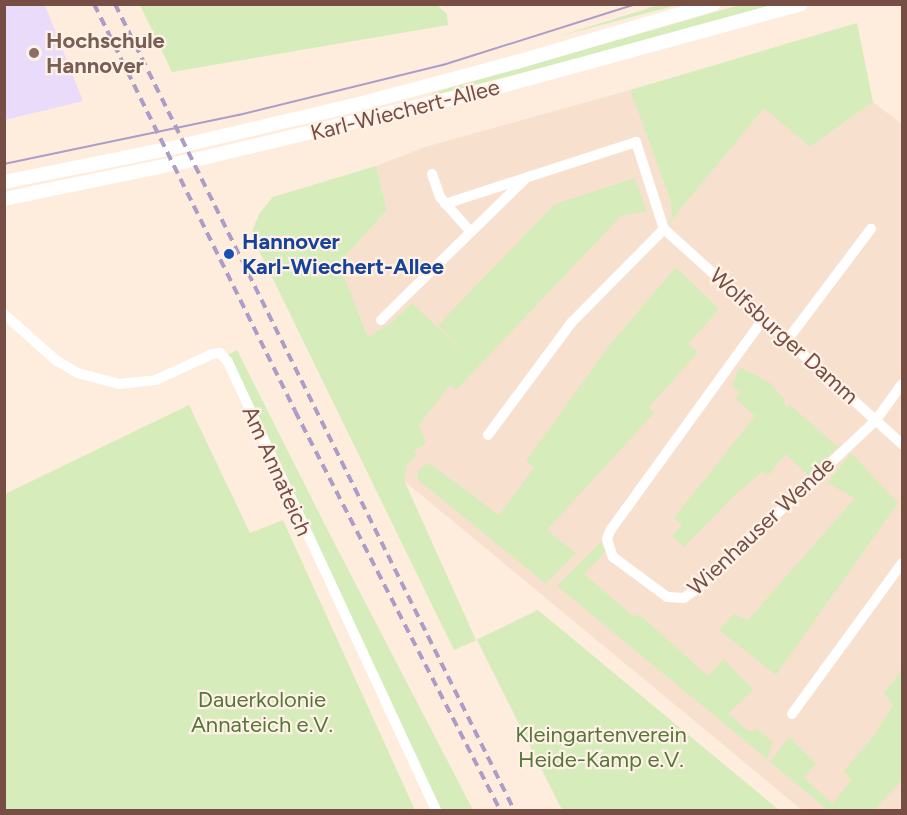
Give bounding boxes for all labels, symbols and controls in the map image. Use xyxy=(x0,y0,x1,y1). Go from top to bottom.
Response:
place label: Hochschule Hannover xyxy=(46,27,165,78)
marker: Hochschule Hannover xyxy=(27,46,41,60)
street label: Karl-Wiechert-Allee xyxy=(308,74,502,146)
place label: Hannover Karl-Wiechert-Allee xyxy=(242,228,444,280)
marker: Hannover Karl-Wiechert-Allee xyxy=(220,245,238,263)
street label: Wolfsburger Damm xyxy=(704,262,864,410)
street label: Am Annateich xyxy=(237,402,317,540)
street label: Wienhauser Wende xyxy=(682,451,840,601)
park label: Dauerkolonie Annateich e.V. xyxy=(191,686,333,738)
park label: Kleingartenverein Heide-Kamp e.V. xyxy=(515,721,687,772)

